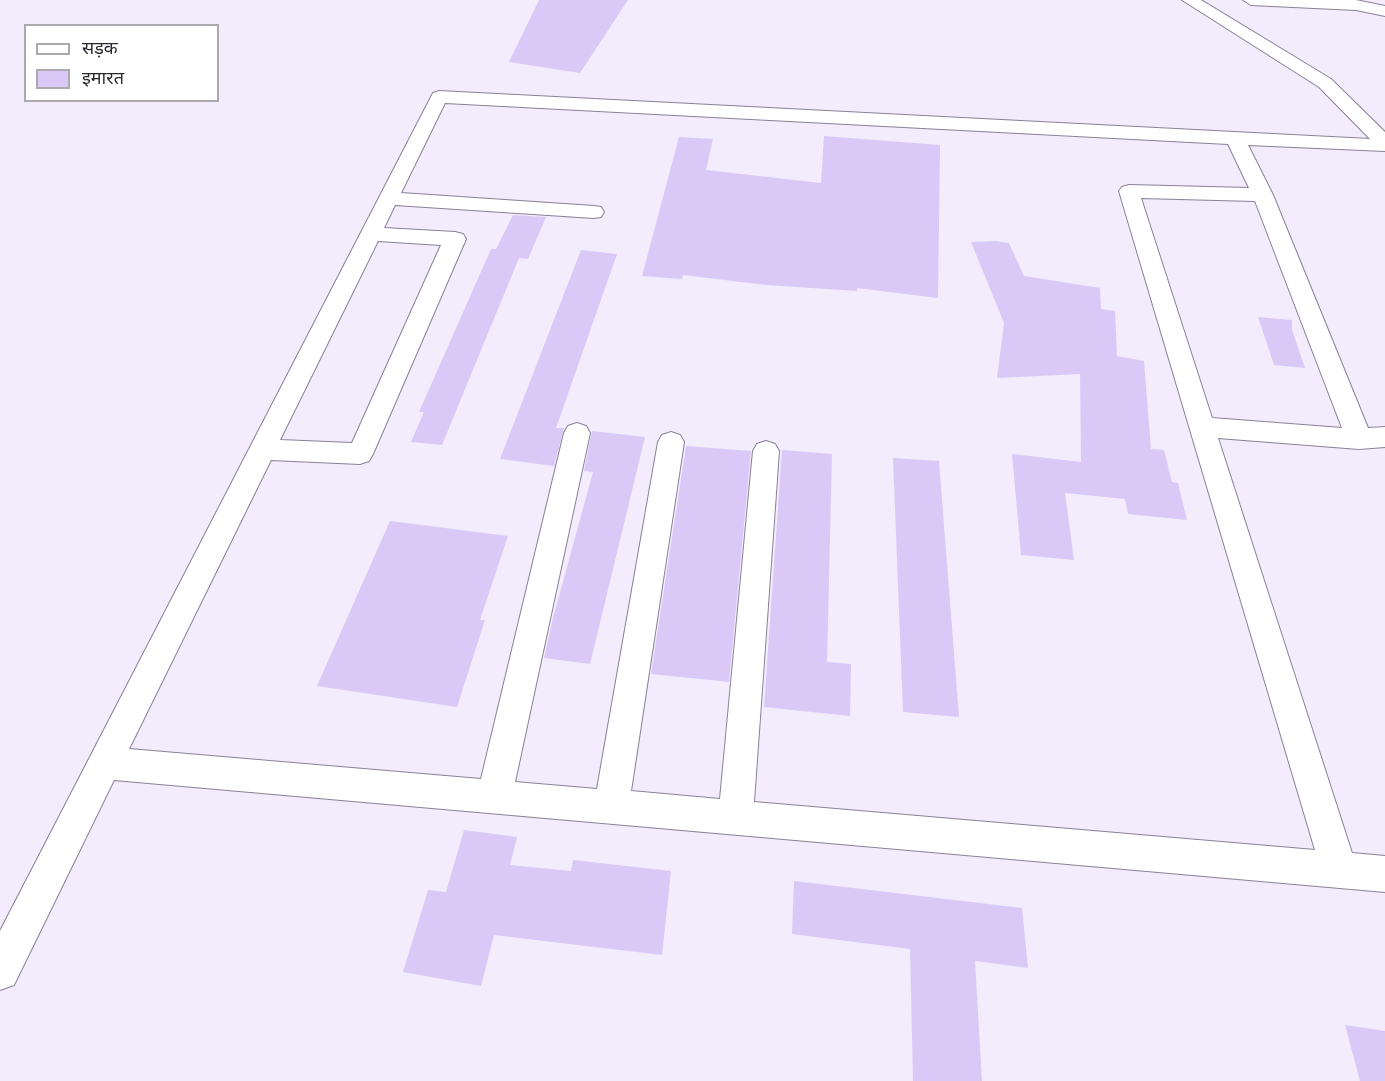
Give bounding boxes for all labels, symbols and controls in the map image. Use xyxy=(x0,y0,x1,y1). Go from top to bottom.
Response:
legend xyxy=(24,24,219,102)
text: सड़क xyxy=(82,37,118,57)
text: इमारत xyxy=(82,67,124,87)

